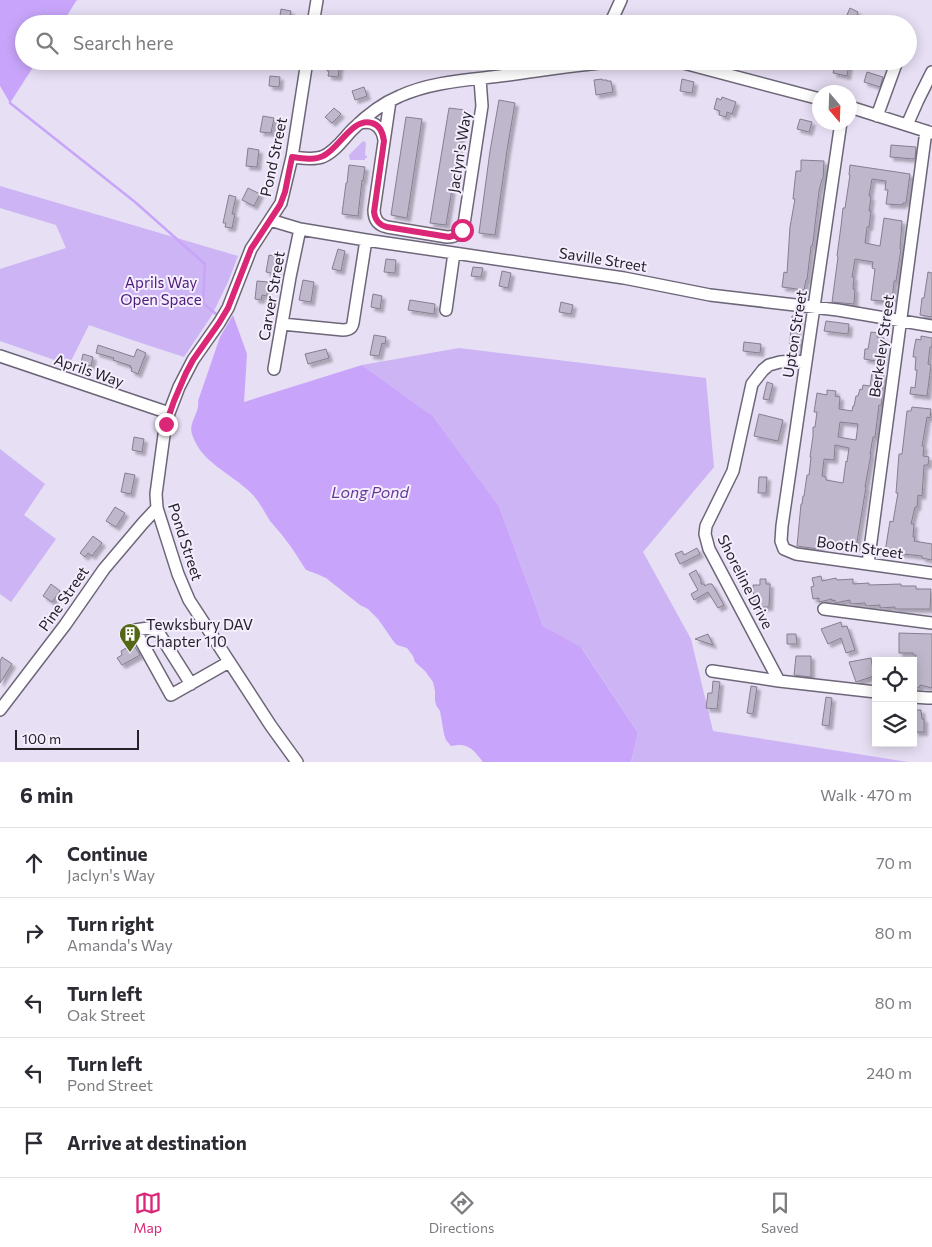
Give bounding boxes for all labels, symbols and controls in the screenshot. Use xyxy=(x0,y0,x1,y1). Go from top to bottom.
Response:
search box xyxy=(15,15,917,70)
icon: search xyxy=(33,29,61,57)
text: Search here xyxy=(73,31,173,54)
north arrow xyxy=(812,85,857,130)
street label: Jaclyn's Way xyxy=(444,109,474,194)
street label: Pond Street xyxy=(256,115,290,198)
route start xyxy=(451,219,474,242)
street label: Saville Street xyxy=(558,243,648,275)
street label: Carver Street xyxy=(254,250,288,342)
park label: Aprils Way Open Space xyxy=(120,273,202,308)
street label: Upton Street xyxy=(778,289,810,379)
street label: Berkeley Street xyxy=(865,293,897,399)
street label: Aprils Way xyxy=(52,350,127,390)
route end xyxy=(155,413,178,436)
water label: Long Pond xyxy=(331,482,409,501)
street label: Pond Street xyxy=(165,501,207,583)
street label: Shoreline Drive xyxy=(714,531,777,632)
street label: Booth Street xyxy=(816,532,905,562)
street label: Pine Street xyxy=(34,563,92,634)
place label: Tewksbury DAV Chapter 110 xyxy=(146,615,253,650)
building icon: Tewksbury DAV Chapter 110 xyxy=(118,622,142,653)
map controls xyxy=(872,657,917,747)
button: locate xyxy=(872,657,917,702)
button: layers xyxy=(872,702,917,747)
scale bar xyxy=(15,727,139,750)
text: 100 m xyxy=(22,730,61,747)
text: 6 min xyxy=(20,782,73,807)
text: Walk · 470 m xyxy=(820,785,912,804)
text: Continue xyxy=(67,842,147,865)
icon: ahead xyxy=(20,849,48,877)
text: 70 m xyxy=(876,853,912,872)
text: Jaclyn's Way xyxy=(67,865,155,884)
text: Turn right xyxy=(67,912,154,935)
icon: right xyxy=(20,919,48,947)
text: 80 m xyxy=(875,923,912,942)
text: Amanda's Way xyxy=(67,935,173,954)
text: Turn left xyxy=(67,982,142,1005)
icon: left xyxy=(20,989,48,1017)
text: 80 m xyxy=(875,993,912,1012)
text: Oak Street xyxy=(67,1005,145,1024)
text: Turn left xyxy=(67,1052,142,1075)
icon: left xyxy=(20,1059,48,1087)
text: 240 m xyxy=(866,1063,912,1082)
text: Pond Street xyxy=(67,1075,153,1094)
icon: arrive xyxy=(20,1129,48,1157)
text: Arrive at destination xyxy=(67,1131,247,1154)
tab: Map xyxy=(133,1189,162,1236)
tab: Directions xyxy=(429,1189,494,1236)
tab: Saved xyxy=(761,1189,799,1236)

